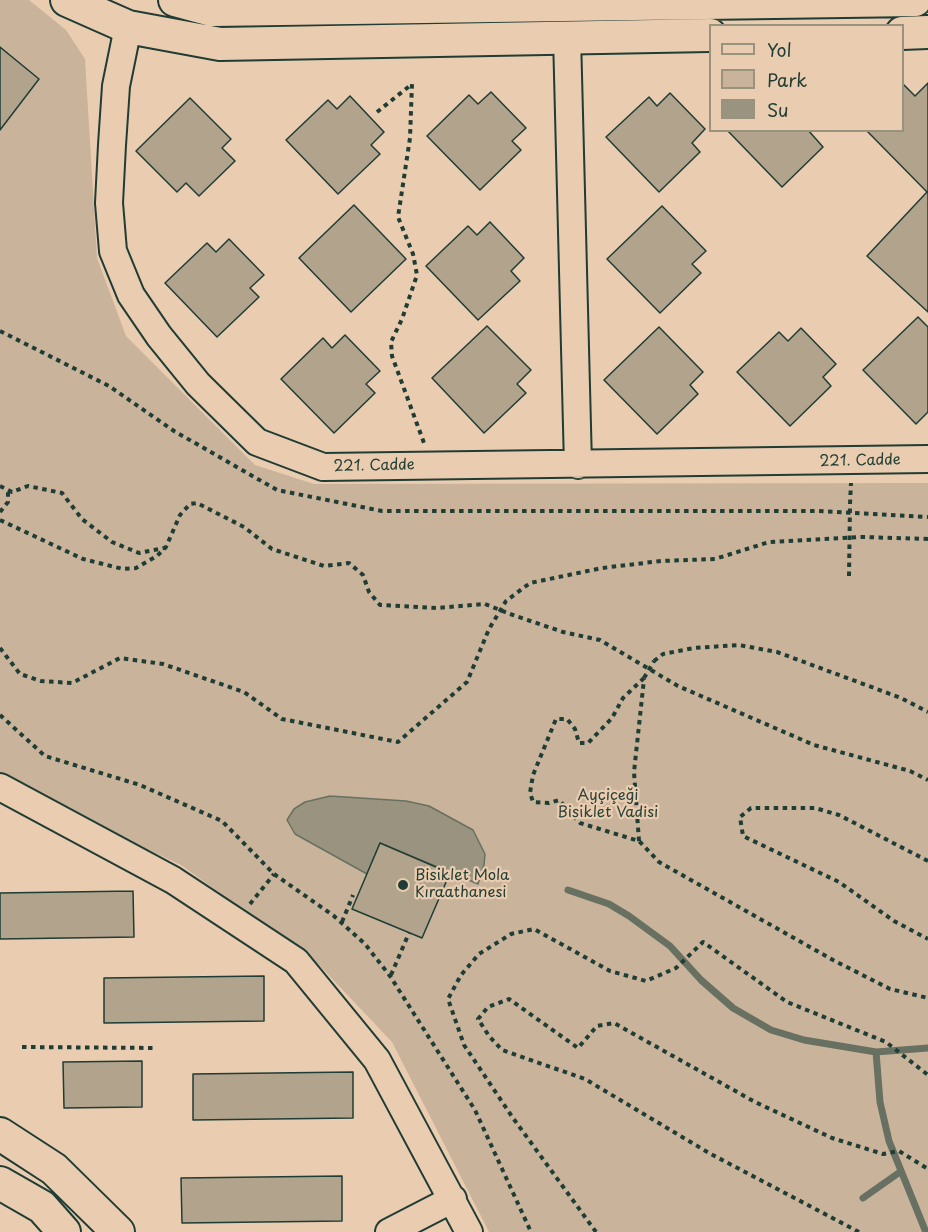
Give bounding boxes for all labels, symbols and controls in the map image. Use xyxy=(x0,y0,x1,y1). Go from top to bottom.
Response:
legend xyxy=(709,24,904,132)
text: Yol xyxy=(767,36,792,63)
text: Park xyxy=(767,66,807,93)
text: Su xyxy=(767,96,788,123)
street label: 221. Cadde xyxy=(819,451,901,471)
street label: 221. Cadde xyxy=(333,456,415,476)
park label: Ayçiçeği Bisiklet Vadisi xyxy=(558,787,658,822)
place label: Bisiklet Mola Kıraathanesi xyxy=(415,867,509,902)
marker: Bisiklet Mola Kıraathanesi xyxy=(396,878,410,892)

